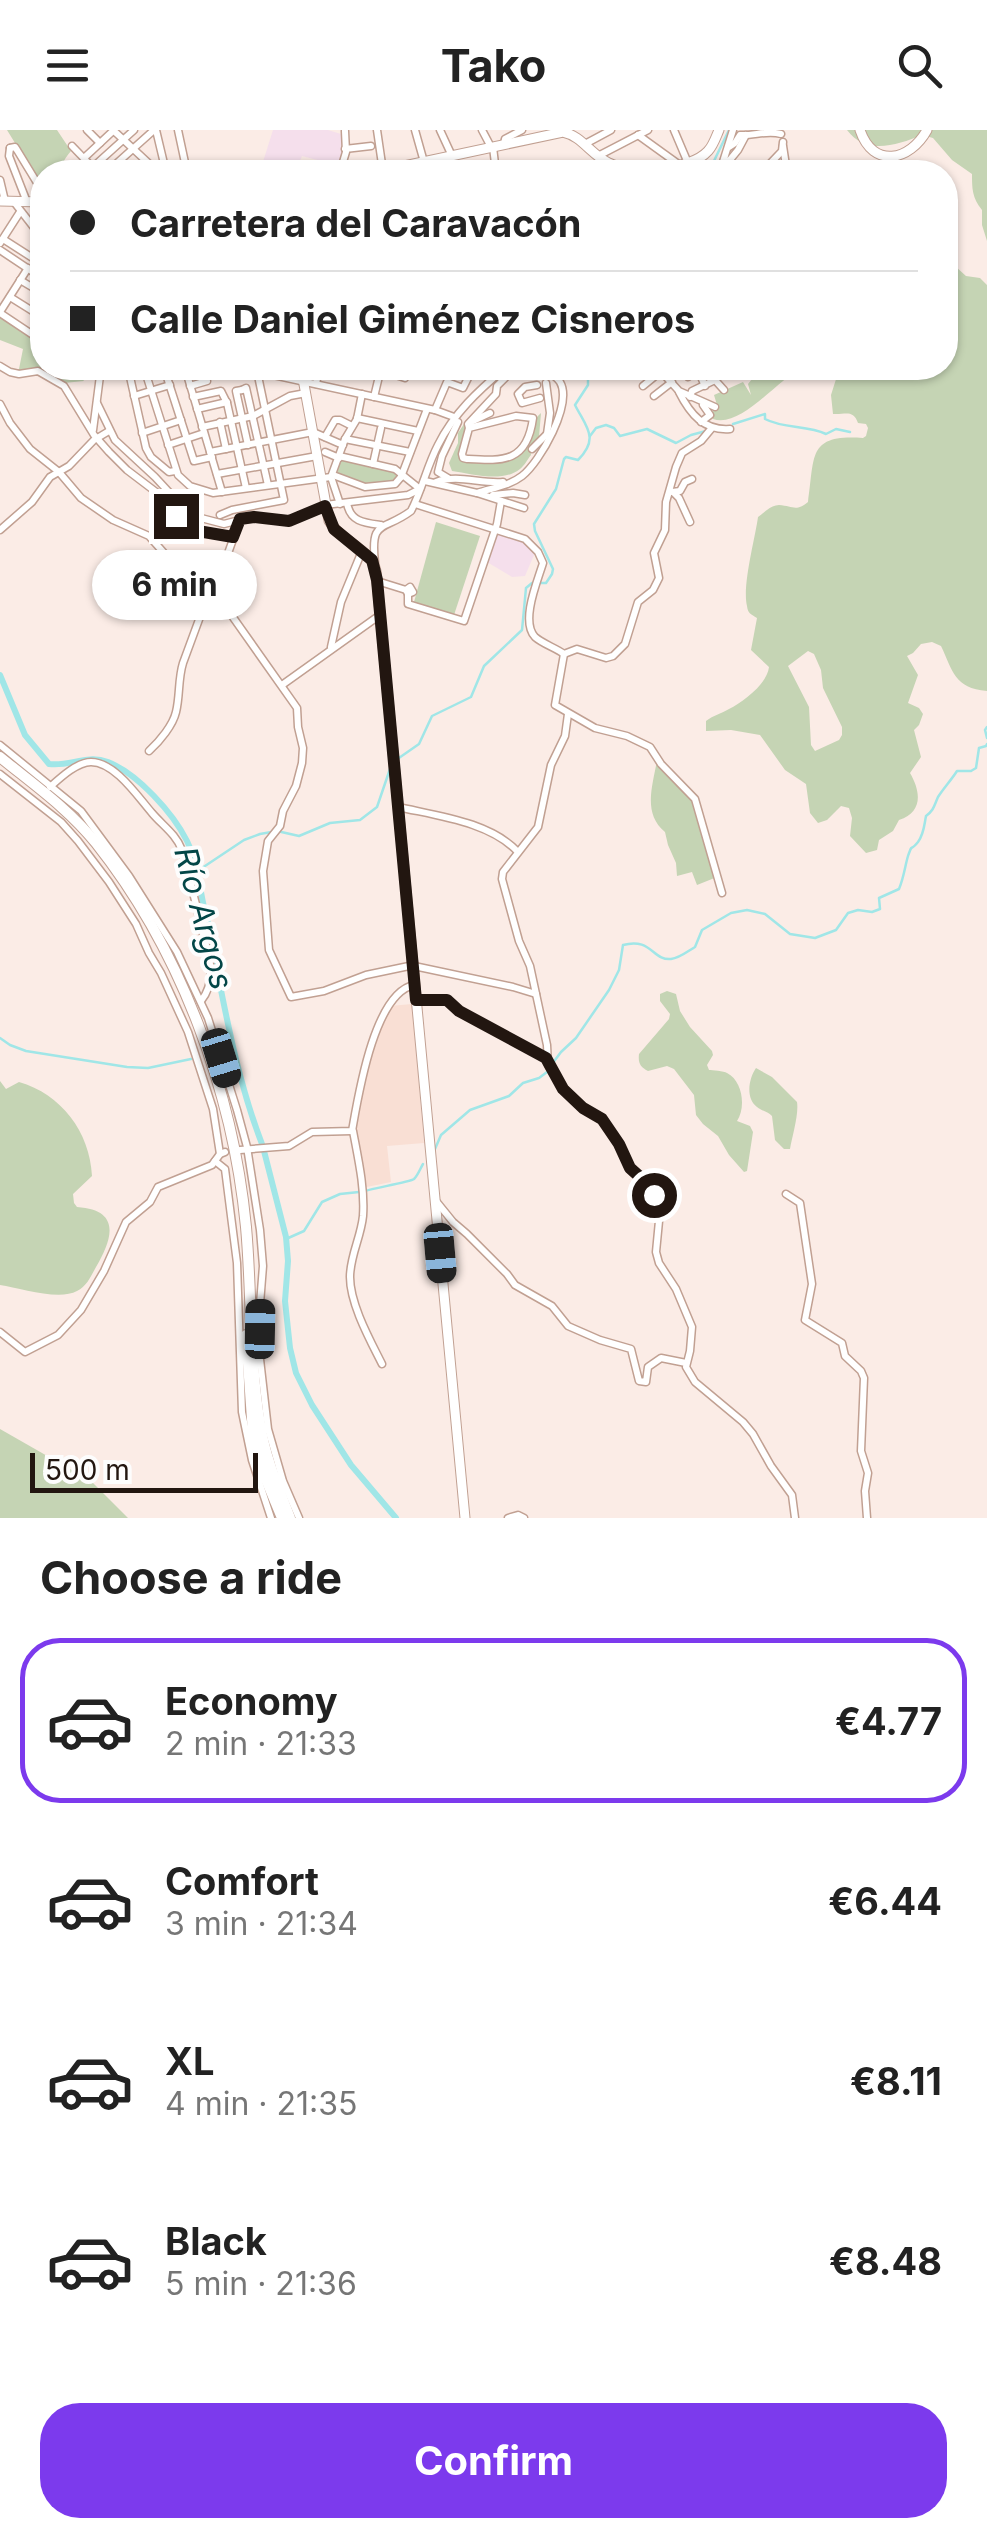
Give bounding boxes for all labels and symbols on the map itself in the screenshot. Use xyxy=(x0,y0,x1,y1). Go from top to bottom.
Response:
route end xyxy=(154,494,199,539)
callout: 6 min xyxy=(94,551,258,621)
water label: Río Argos xyxy=(166,843,242,993)
car xyxy=(198,1025,244,1091)
route start xyxy=(632,1173,677,1218)
car xyxy=(422,1222,458,1284)
car xyxy=(244,1299,276,1359)
scale bar xyxy=(30,1448,258,1492)

